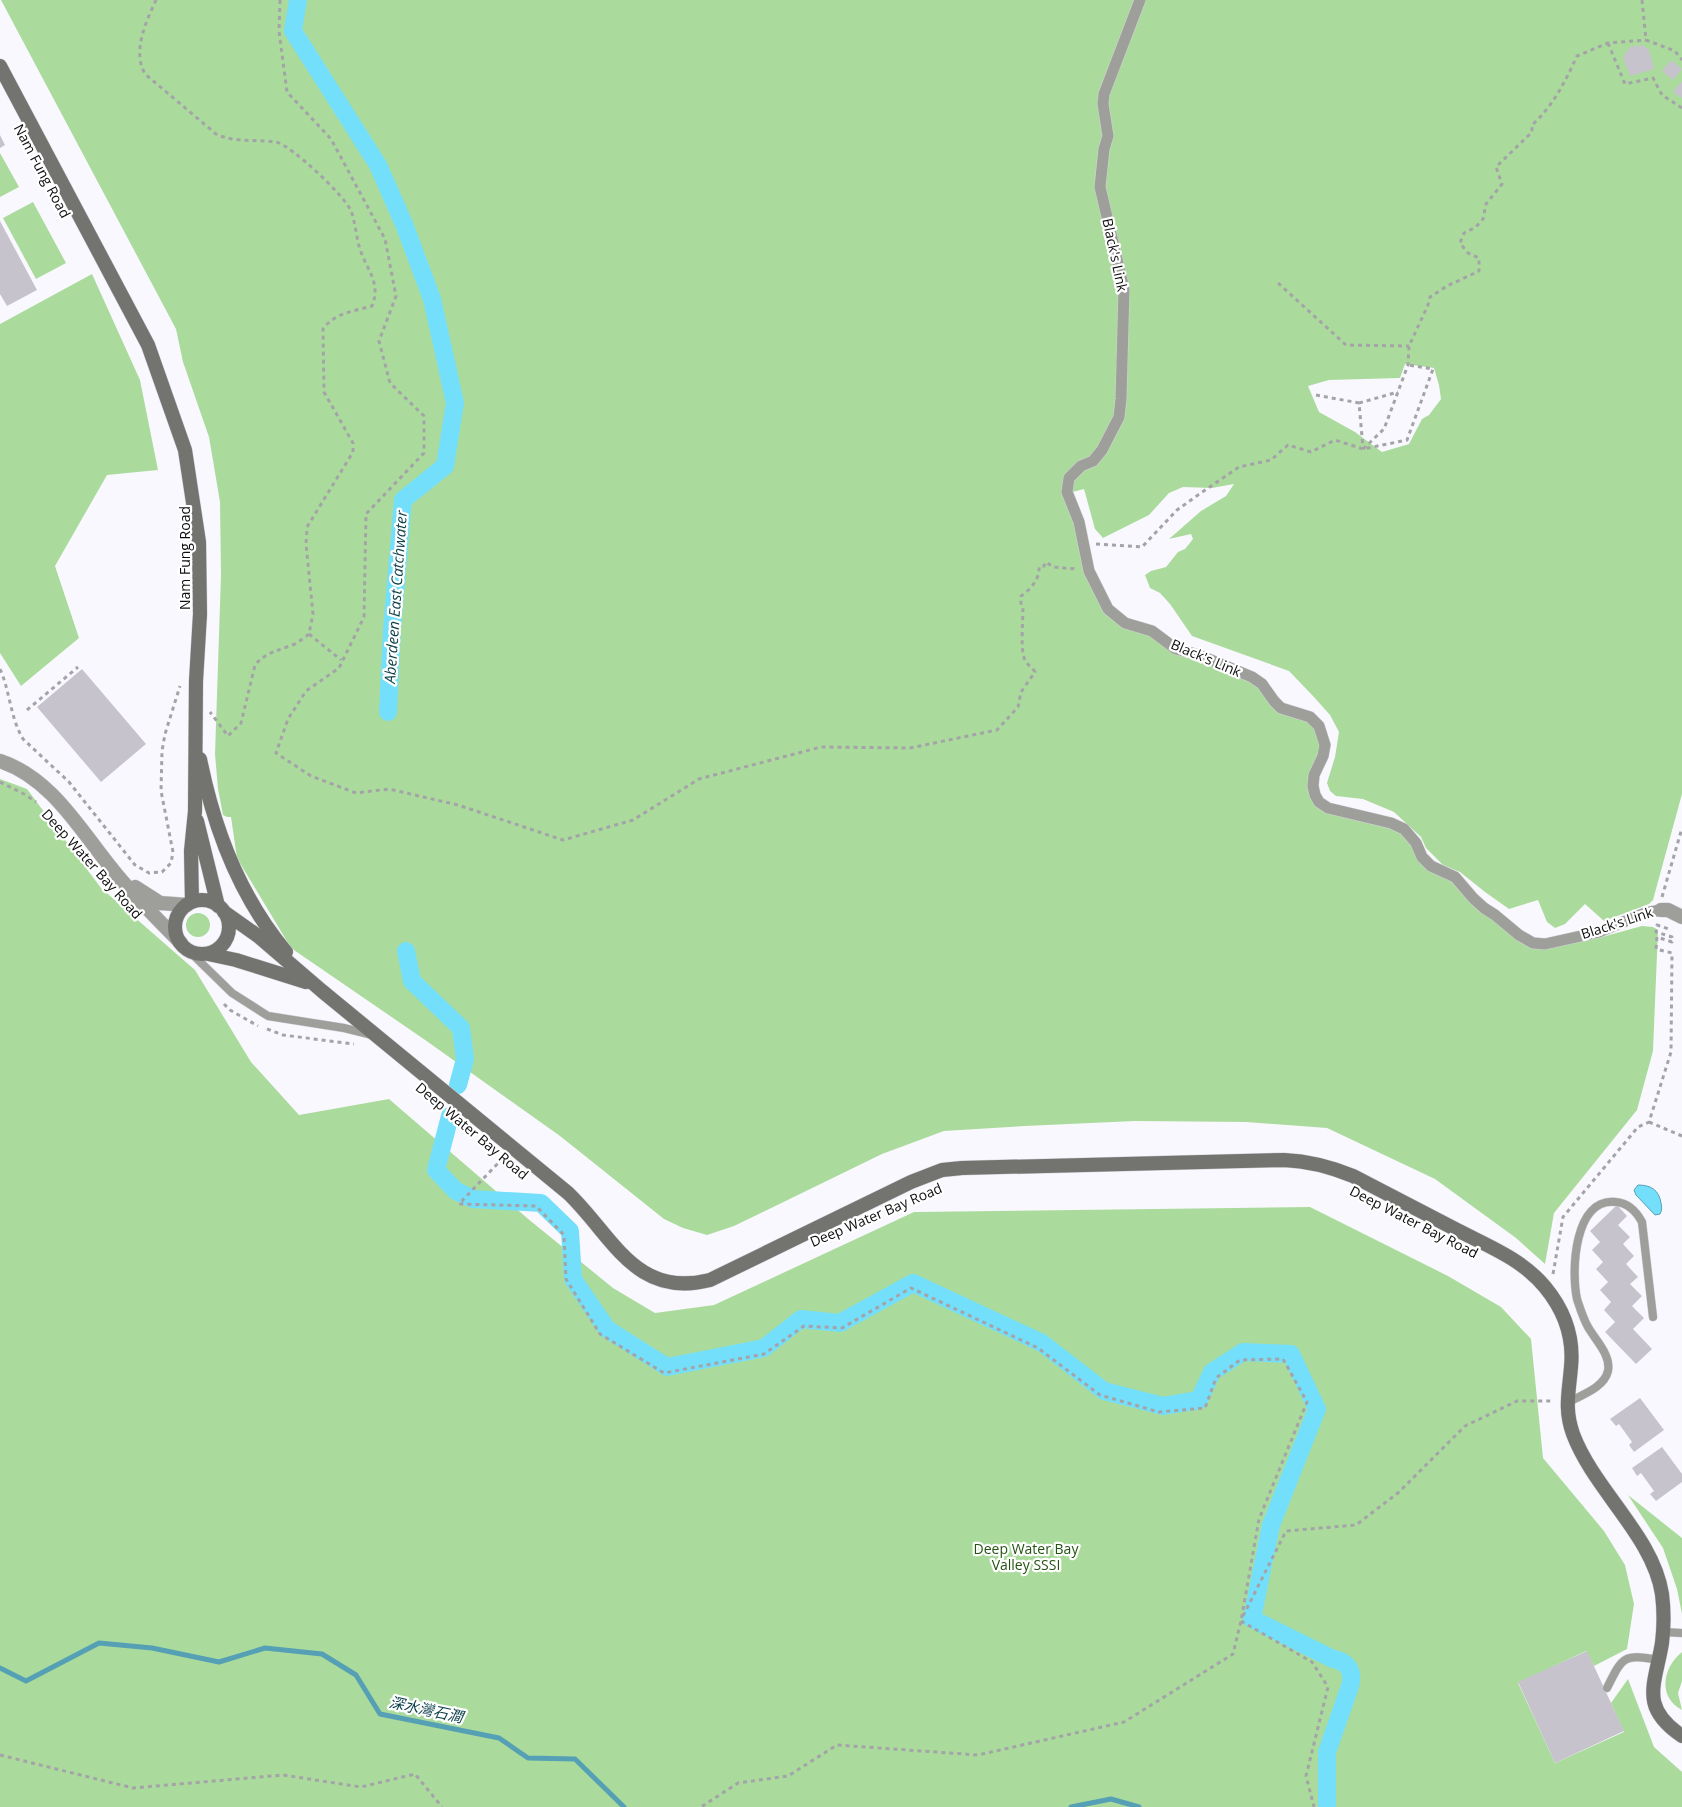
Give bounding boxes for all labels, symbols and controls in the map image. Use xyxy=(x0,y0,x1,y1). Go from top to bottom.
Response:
street label: Nam Fung Road xyxy=(10,120,75,221)
street label: Black's Link xyxy=(1098,216,1133,294)
street label: Nam Fung Road xyxy=(175,506,194,610)
water label: Aberdeen East Catchwater xyxy=(379,509,411,685)
street label: Black's Link xyxy=(1168,634,1245,681)
street label: Deep Water Bay Road xyxy=(38,805,147,923)
street label: Black's Link xyxy=(1578,902,1656,943)
street label: Deep Water Bay Road xyxy=(412,1078,533,1183)
street label: Deep Water Bay Road xyxy=(807,1178,945,1251)
street label: Deep Water Bay Road xyxy=(1347,1181,1482,1262)
park label: Deep Water Bay Valley SSSI xyxy=(974,1539,1079,1574)
water label: 深水灣石澗 xyxy=(387,1691,467,1727)

